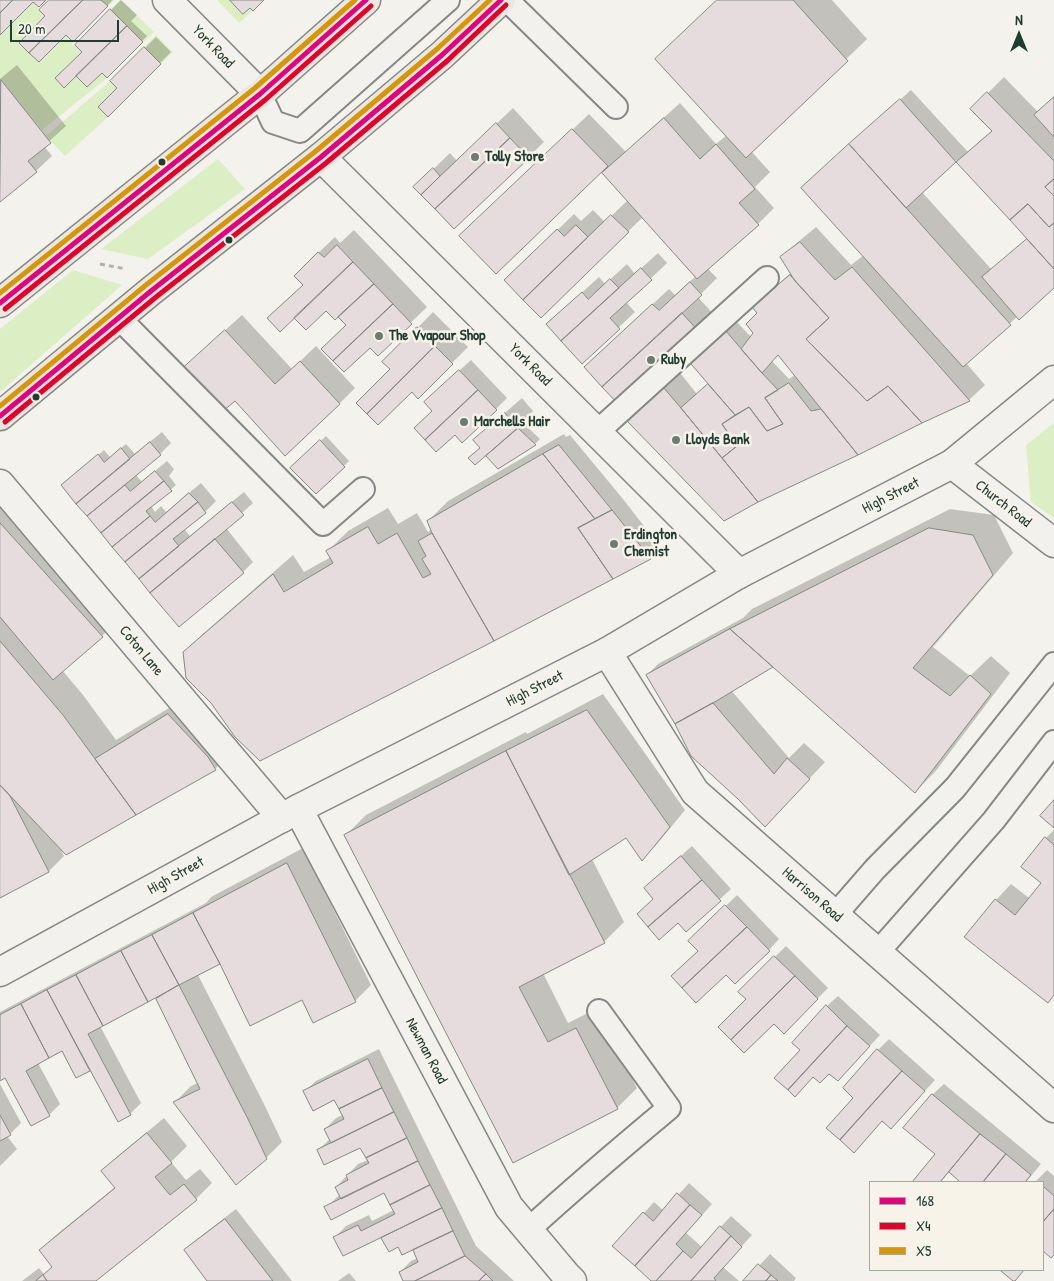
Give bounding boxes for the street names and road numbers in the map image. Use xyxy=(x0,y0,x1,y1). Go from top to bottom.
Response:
street label: York Road xyxy=(188,22,238,72)
street label: York Road xyxy=(505,340,555,390)
street label: High Street xyxy=(859,474,923,518)
street label: Church Road xyxy=(971,476,1035,532)
street label: Coton Lane xyxy=(115,622,167,680)
street label: High Street xyxy=(503,667,567,711)
street label: High Street xyxy=(145,853,207,899)
street label: Harrison Road xyxy=(778,864,846,926)
street label: Newman Road xyxy=(401,1015,451,1087)

